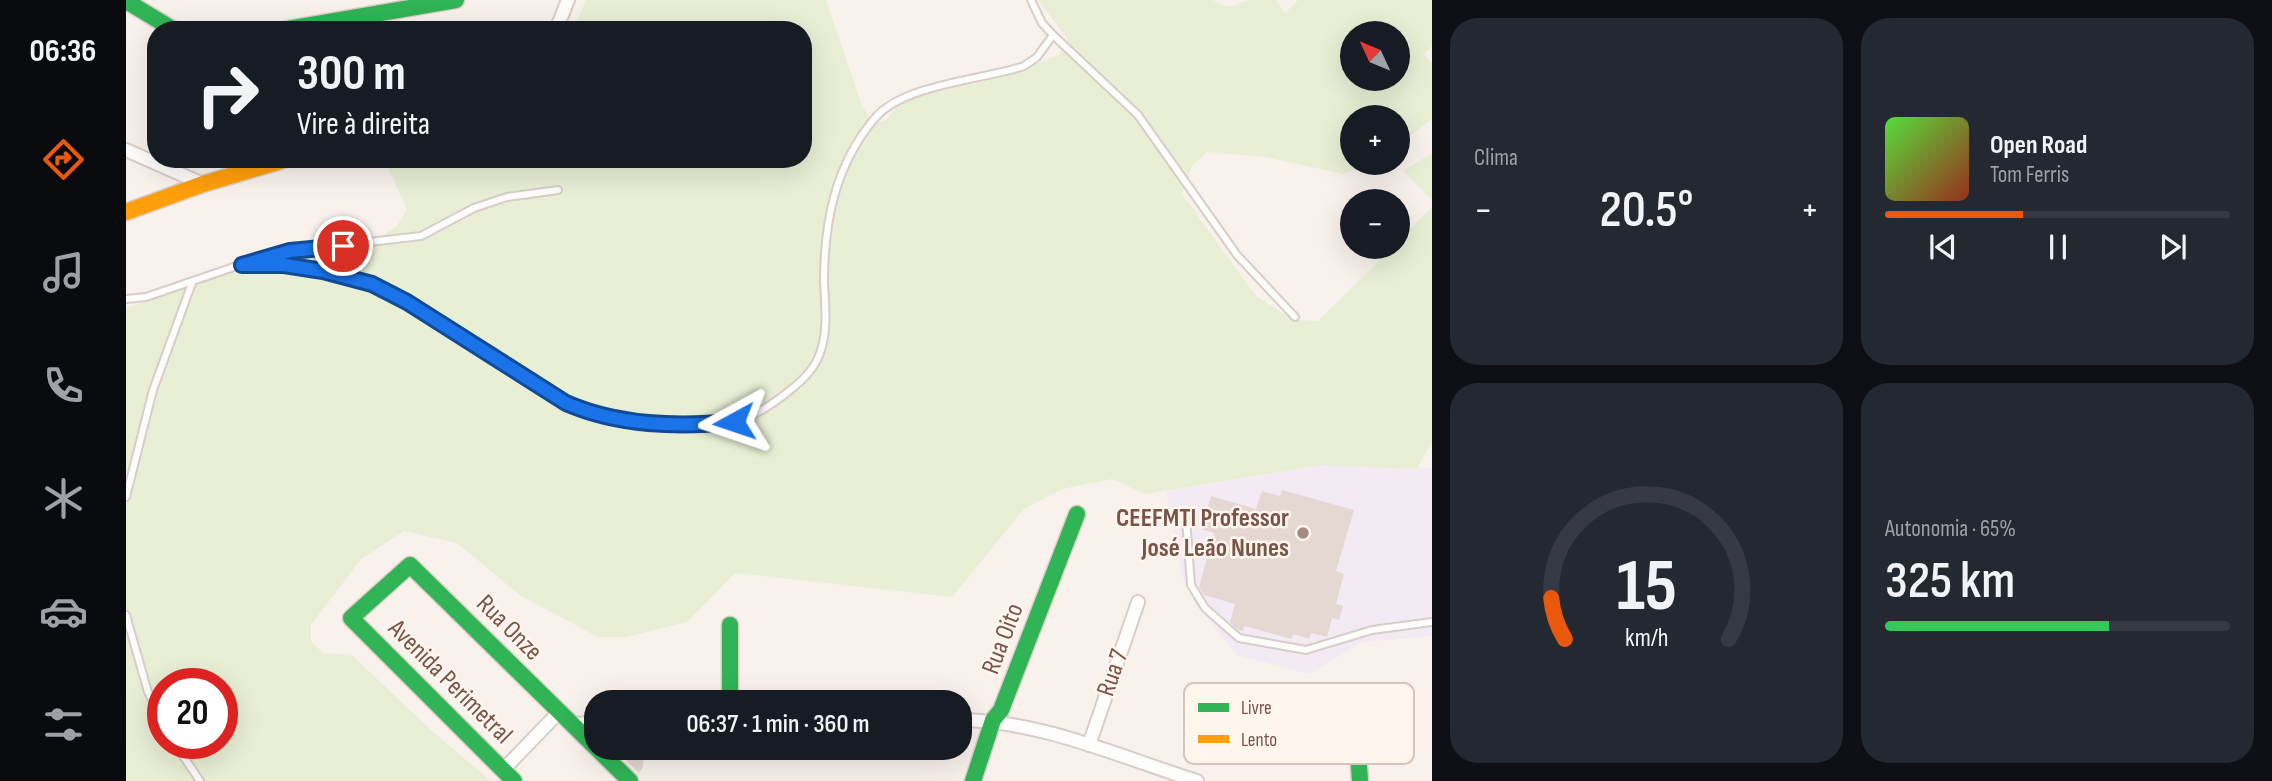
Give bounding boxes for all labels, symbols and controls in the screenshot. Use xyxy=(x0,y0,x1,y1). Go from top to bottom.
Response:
north arrow xyxy=(1340,21,1410,91)
map controls xyxy=(1340,21,1410,259)
text: 06:36 xyxy=(30,32,96,71)
text: 300 m xyxy=(297,45,406,104)
icon: right xyxy=(182,49,273,140)
text: Vire à direita xyxy=(297,105,430,144)
button: + xyxy=(1340,105,1410,175)
text: Open Road xyxy=(1990,130,2087,161)
icon: directions xyxy=(39,135,88,184)
text: Clima xyxy=(1474,144,1518,172)
text: Tom Ferris xyxy=(1990,161,2069,189)
text: 20.5° xyxy=(1600,179,1693,242)
text: − xyxy=(1474,188,1493,233)
text: + xyxy=(1800,188,1819,233)
button: − xyxy=(1340,189,1410,259)
pin xyxy=(313,216,373,276)
icon: arrive xyxy=(324,227,362,265)
icon: previous xyxy=(1924,228,1962,266)
icon: pause xyxy=(2039,228,2077,266)
icon: next xyxy=(2154,228,2192,266)
icon: music xyxy=(39,248,88,297)
icon: phone xyxy=(39,361,88,410)
position arrow xyxy=(697,385,771,459)
icon: climate xyxy=(39,474,88,523)
place label: CEEFMTI Professor José Leão Nunes xyxy=(1116,503,1289,564)
text: Autonomia · 65% xyxy=(1885,515,2016,543)
marker: CEEFMTI Professor José Leão Nunes xyxy=(1295,525,1311,541)
text: 15 xyxy=(1616,543,1677,631)
text: 325 km xyxy=(1885,550,2015,613)
icon: car xyxy=(39,587,88,636)
street label: Rua Onze xyxy=(470,589,548,667)
street label: Rua Oito xyxy=(975,599,1031,679)
street label: Avenida Perimetral xyxy=(381,613,518,750)
text: km/h xyxy=(1625,623,1668,654)
street label: Rua 7 xyxy=(1091,645,1136,700)
speed limit sign: 20 xyxy=(147,668,238,759)
legend xyxy=(1184,683,1414,764)
text: Livre xyxy=(1241,697,1272,720)
icon: filters xyxy=(39,700,88,749)
text: 06:37 · 1 min · 360 m xyxy=(686,709,870,740)
text: Lento xyxy=(1241,729,1277,752)

